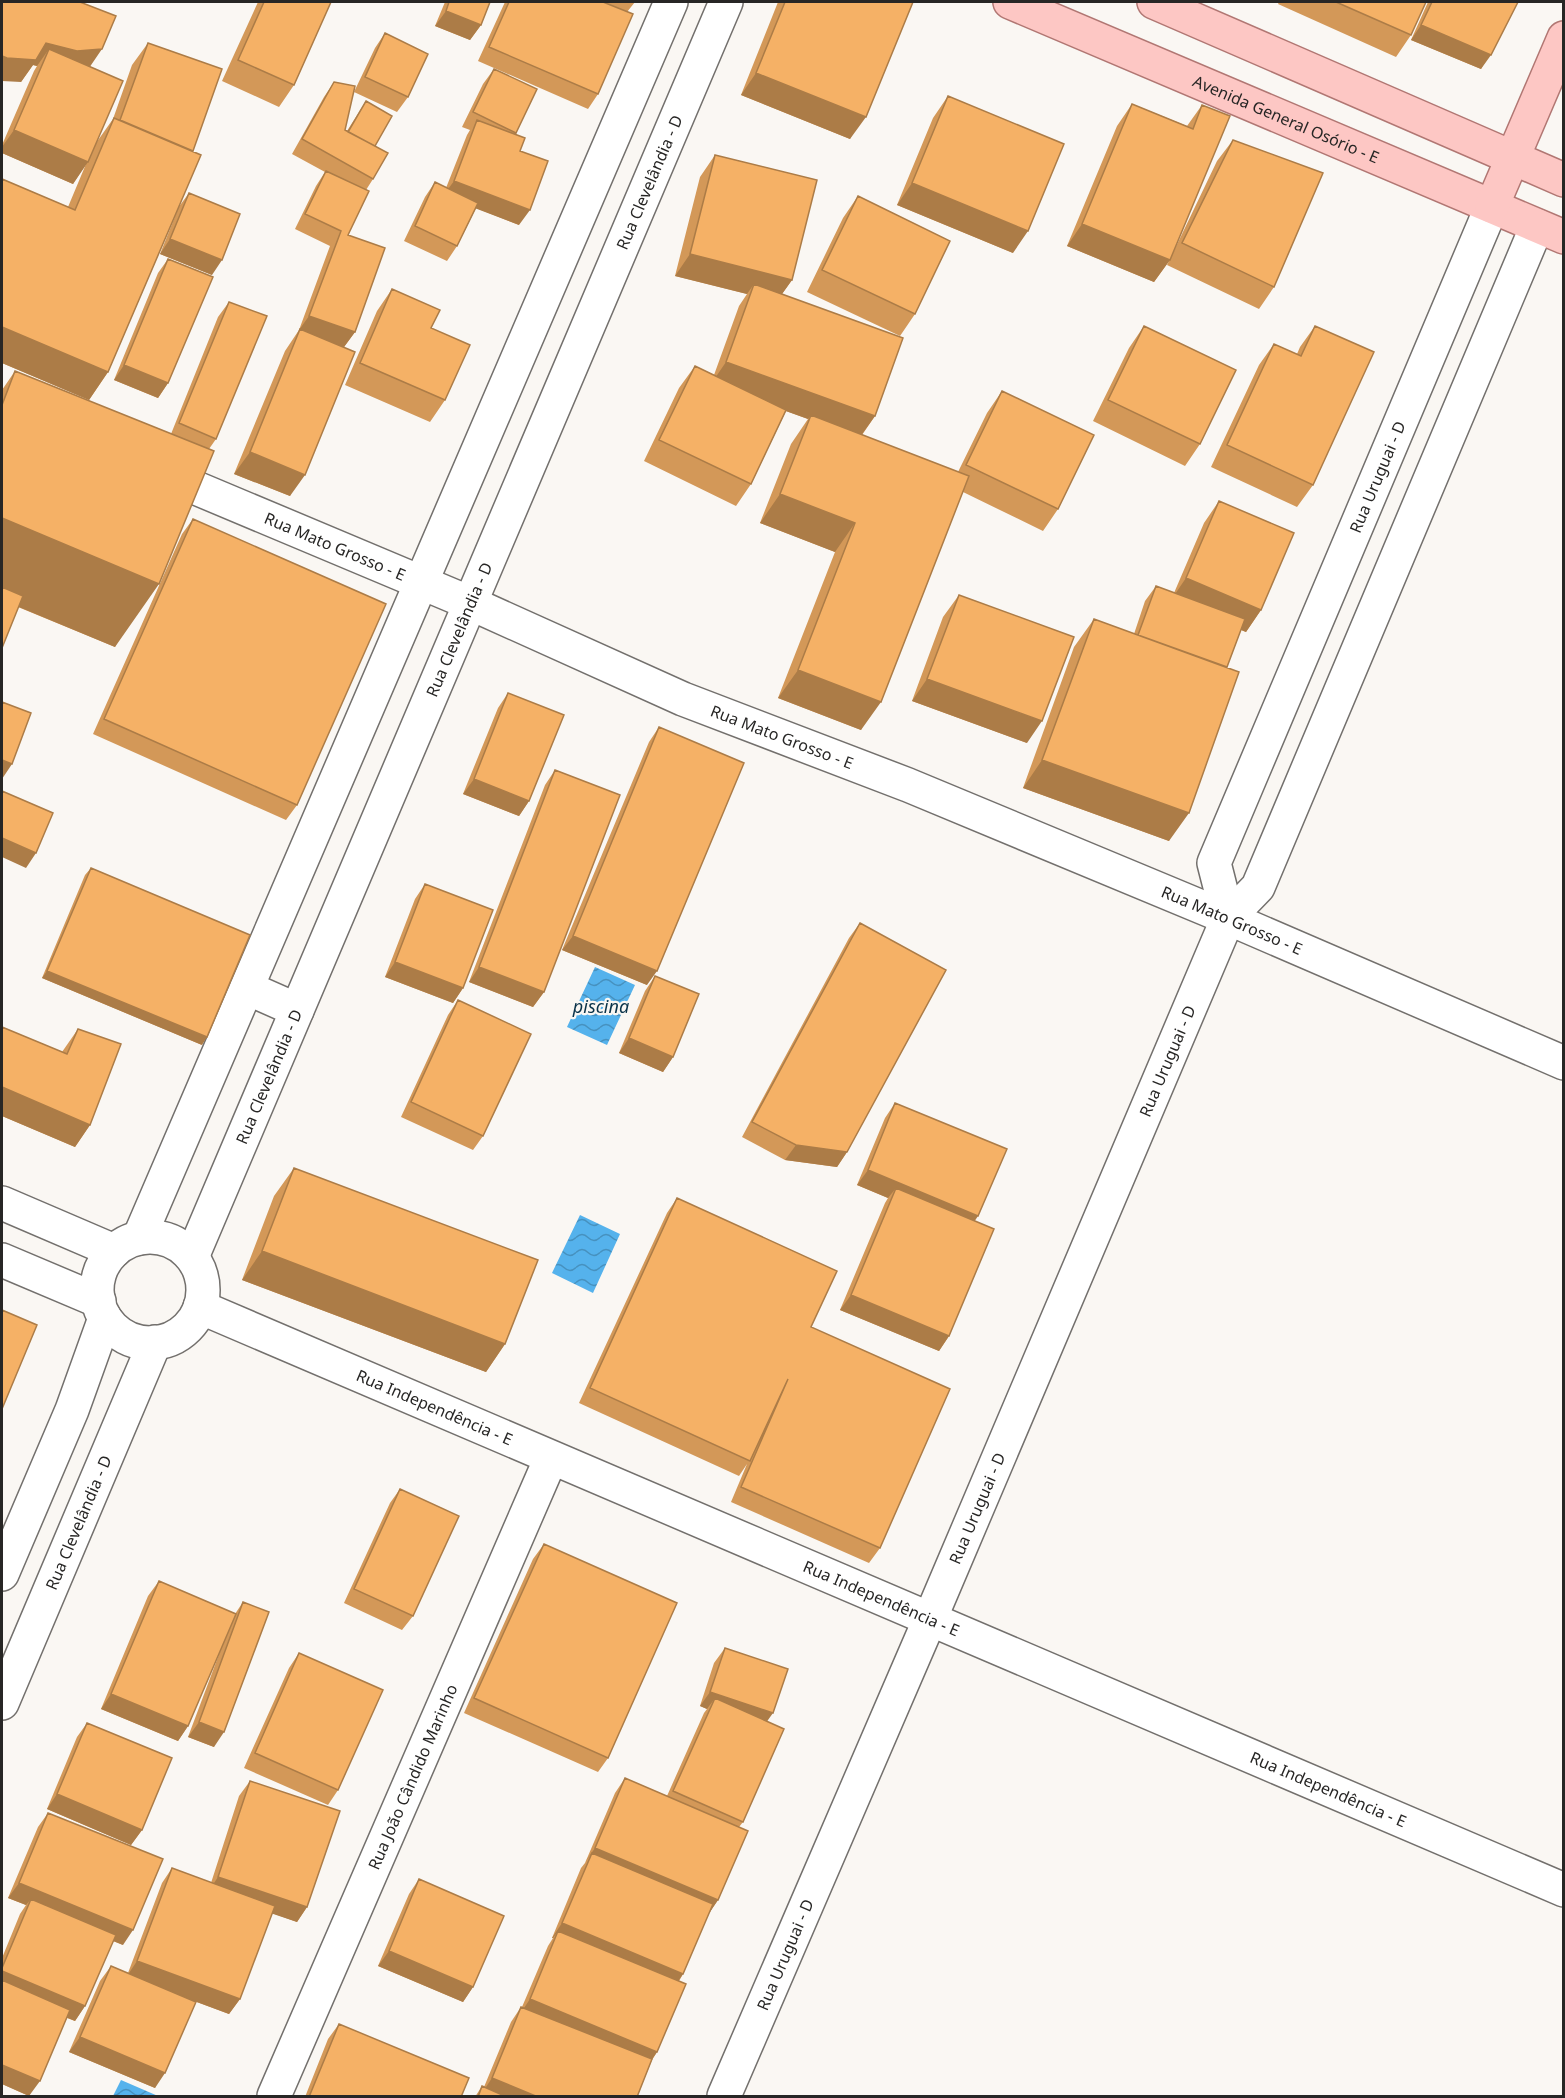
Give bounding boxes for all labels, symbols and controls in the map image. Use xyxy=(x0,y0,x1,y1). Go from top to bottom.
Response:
street label: Avenida General Osório - E xyxy=(1190,70,1383,168)
street label: Rua Clevelândia - D xyxy=(611,112,688,253)
street label: Rua Uruguai - D xyxy=(1344,418,1411,536)
street label: Rua Mato Grosso - E xyxy=(261,507,409,586)
street label: Rua Clevelândia - D xyxy=(421,559,497,700)
street label: Rua Mato Grosso - E xyxy=(707,700,857,774)
street label: Rua Mato Grosso - E xyxy=(1158,881,1306,960)
water label: piscina xyxy=(572,994,629,1018)
street label: Rua Uruguai - D xyxy=(1134,1002,1201,1120)
street label: Rua Clevelândia - D xyxy=(230,1006,307,1147)
street label: Rua Independência - E xyxy=(353,1364,516,1450)
street label: Rua Uruguai - D xyxy=(944,1449,1011,1567)
street label: Rua Clevelândia - D xyxy=(40,1452,117,1593)
street label: Rua Independência - E xyxy=(800,1555,963,1641)
street label: Rua João Cândido Marinho xyxy=(363,1681,463,1873)
street label: Rua Independência - E xyxy=(1247,1746,1410,1832)
street label: Rua Uruguai - D xyxy=(751,1896,819,2014)

